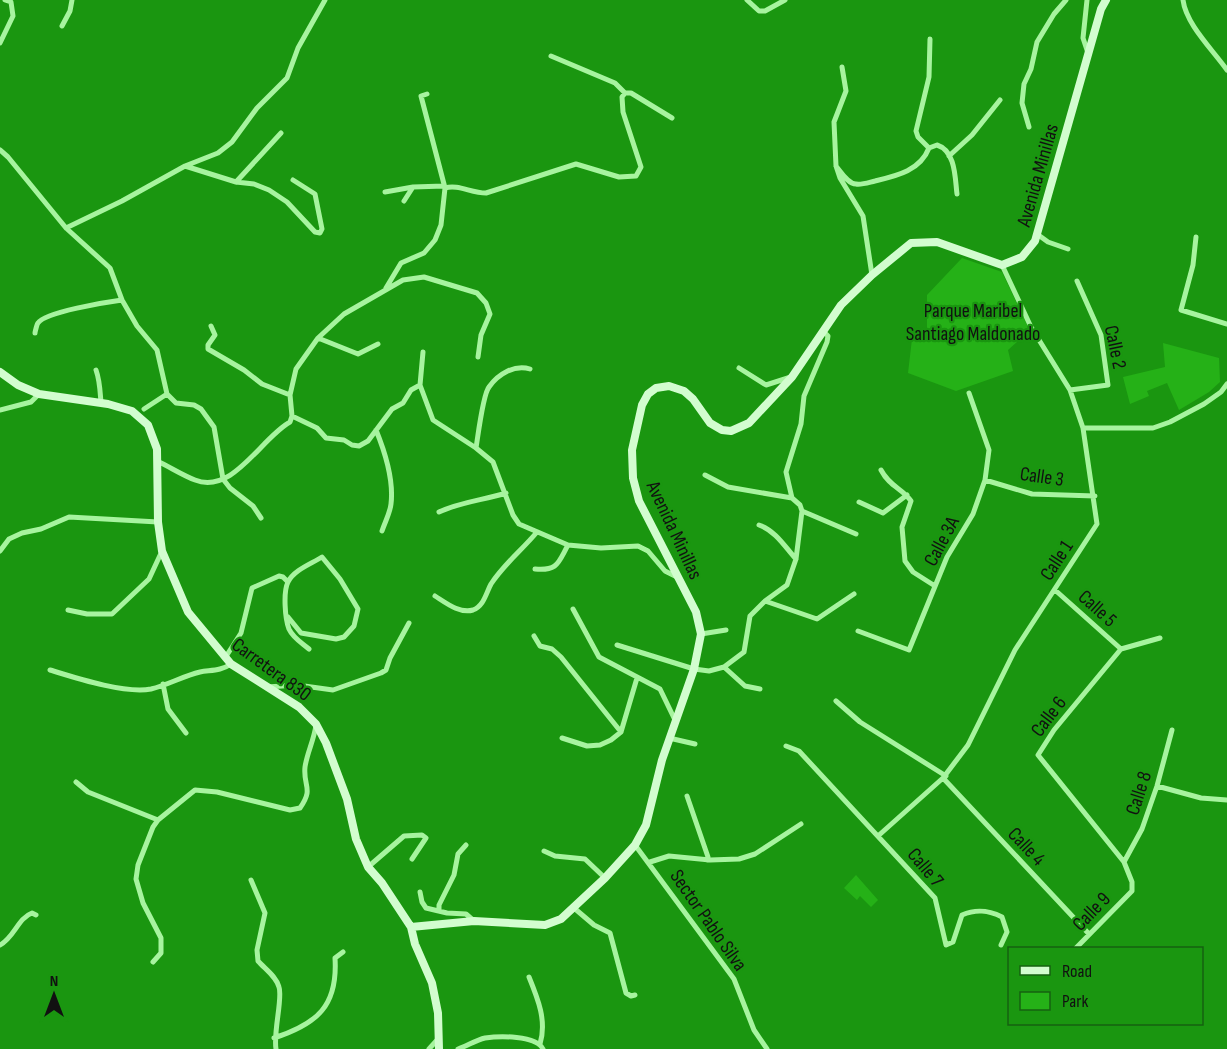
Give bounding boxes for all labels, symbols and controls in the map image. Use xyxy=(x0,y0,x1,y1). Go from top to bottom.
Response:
street label: Avenida Minillas xyxy=(1012,121,1064,230)
park label: Parque Maribel Santiago Maldonado xyxy=(906,299,1040,346)
street label: Calle 2 xyxy=(1099,323,1131,371)
street label: Calle 3 xyxy=(1018,462,1065,492)
street label: Avenida Minillas xyxy=(640,477,707,583)
street label: Calle 3A xyxy=(919,512,965,570)
street label: Calle 1 xyxy=(1035,536,1079,585)
street label: Calle 5 xyxy=(1073,585,1122,632)
street label: Carretera 830 xyxy=(227,633,316,707)
street label: Calle 6 xyxy=(1026,692,1072,742)
street label: Calle 8 xyxy=(1121,768,1157,818)
street label: Calle 4 xyxy=(1002,822,1050,871)
street label: Calle 7 xyxy=(902,843,948,892)
street label: Sector Pablo Silva xyxy=(664,865,752,976)
street label: Calle 9 xyxy=(1068,887,1116,936)
legend xyxy=(1008,947,1203,1025)
text: Road xyxy=(1062,961,1092,982)
north arrow xyxy=(24,965,84,1025)
text: N xyxy=(50,972,58,991)
text: Park xyxy=(1062,991,1088,1012)

